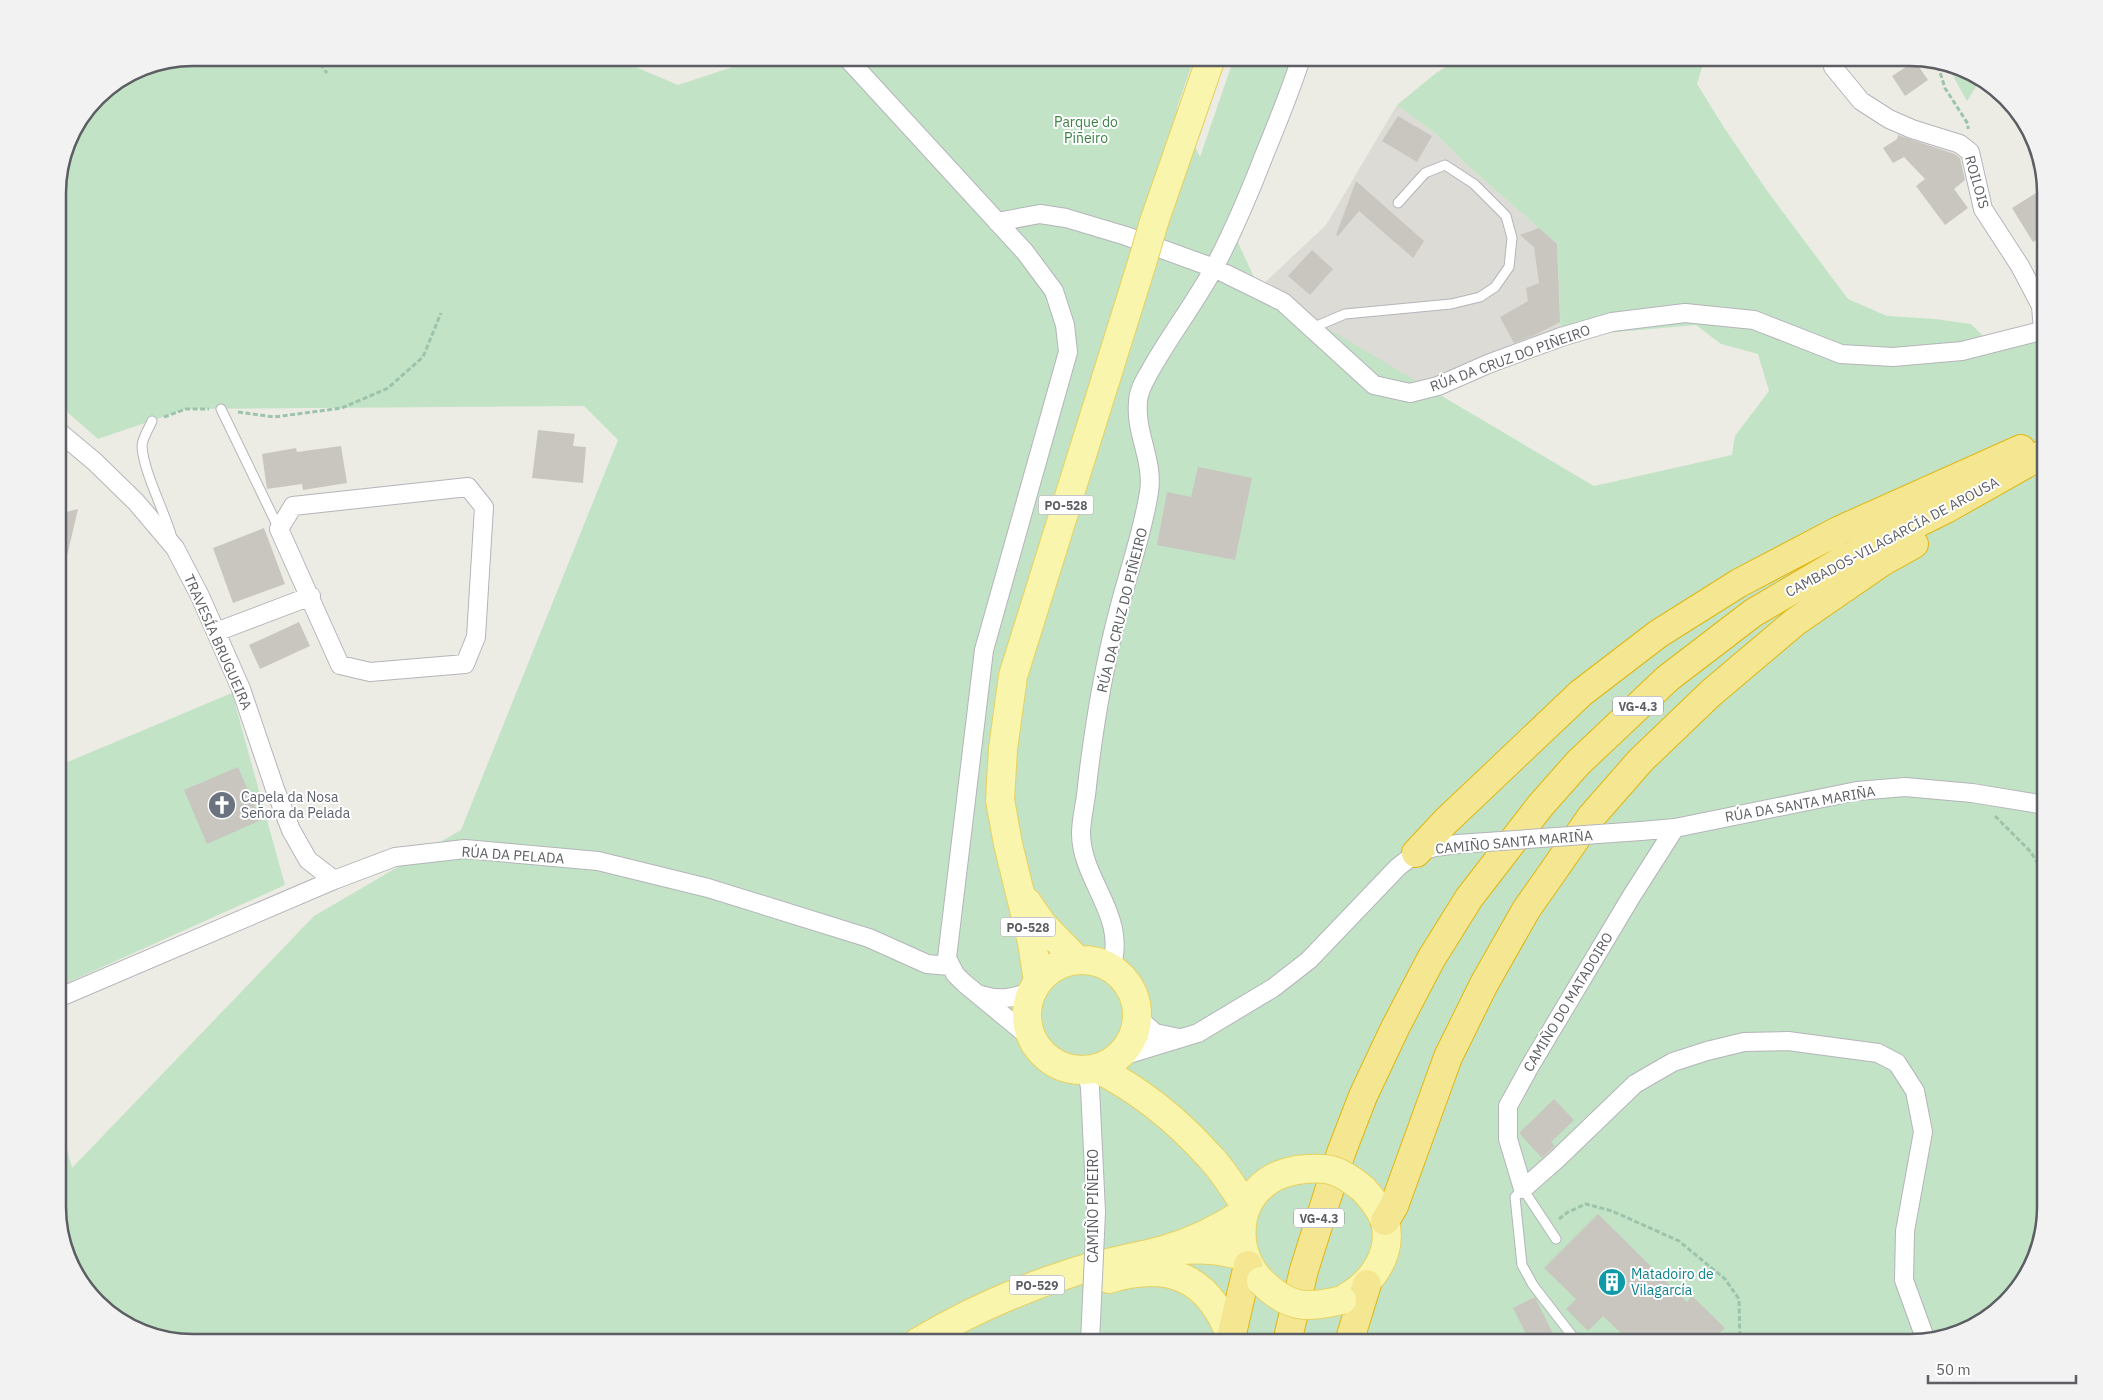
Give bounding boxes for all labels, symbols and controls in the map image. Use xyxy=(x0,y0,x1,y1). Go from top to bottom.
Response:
park label: Parque do Piñeiro xyxy=(1054,113,1118,147)
street label: ROILOIS xyxy=(1961,153,1993,211)
street label: RÚA DA CRUZ DO PIÑEIRO xyxy=(1427,320,1593,395)
street label: CAMBADOS-VILAGARCÍA DE AROUSA xyxy=(1782,472,2002,601)
road number: PO-528 xyxy=(1038,496,1094,514)
street label: RÚA DA CRUZ DO PIÑEIRO xyxy=(1092,525,1151,694)
street label: TRAVESÍA BRUGUEIRA xyxy=(180,571,257,713)
road number: VG-4.3 xyxy=(1613,696,1663,716)
street label: RÚA DA SANTA MARIÑA xyxy=(1723,781,1876,826)
place label: Capela da Nosa Señora da Pelada xyxy=(241,788,351,822)
church icon: Capela da Nosa Señora da Pelada xyxy=(207,790,237,820)
street label: CAMIÑO SANTA MARIÑA xyxy=(1435,826,1593,858)
street label: RÚA DA PELADA xyxy=(461,841,565,868)
road number: PO-528 xyxy=(1000,918,1056,936)
street label: CAMIÑO DO MATADOIRO xyxy=(1519,929,1617,1075)
street label: CAMIÑO PIÑEIRO xyxy=(1084,1149,1102,1263)
road number: VG-4.3 xyxy=(1294,1208,1344,1228)
place label: Matadoiro de Vilagarcía xyxy=(1631,1265,1714,1299)
building icon: Matadoiro de Vilagarcía xyxy=(1597,1267,1627,1297)
road number: PO-529 xyxy=(1010,1276,1064,1294)
scale bar xyxy=(1928,1352,2076,1384)
text: 50 m xyxy=(1936,1360,1971,1379)

